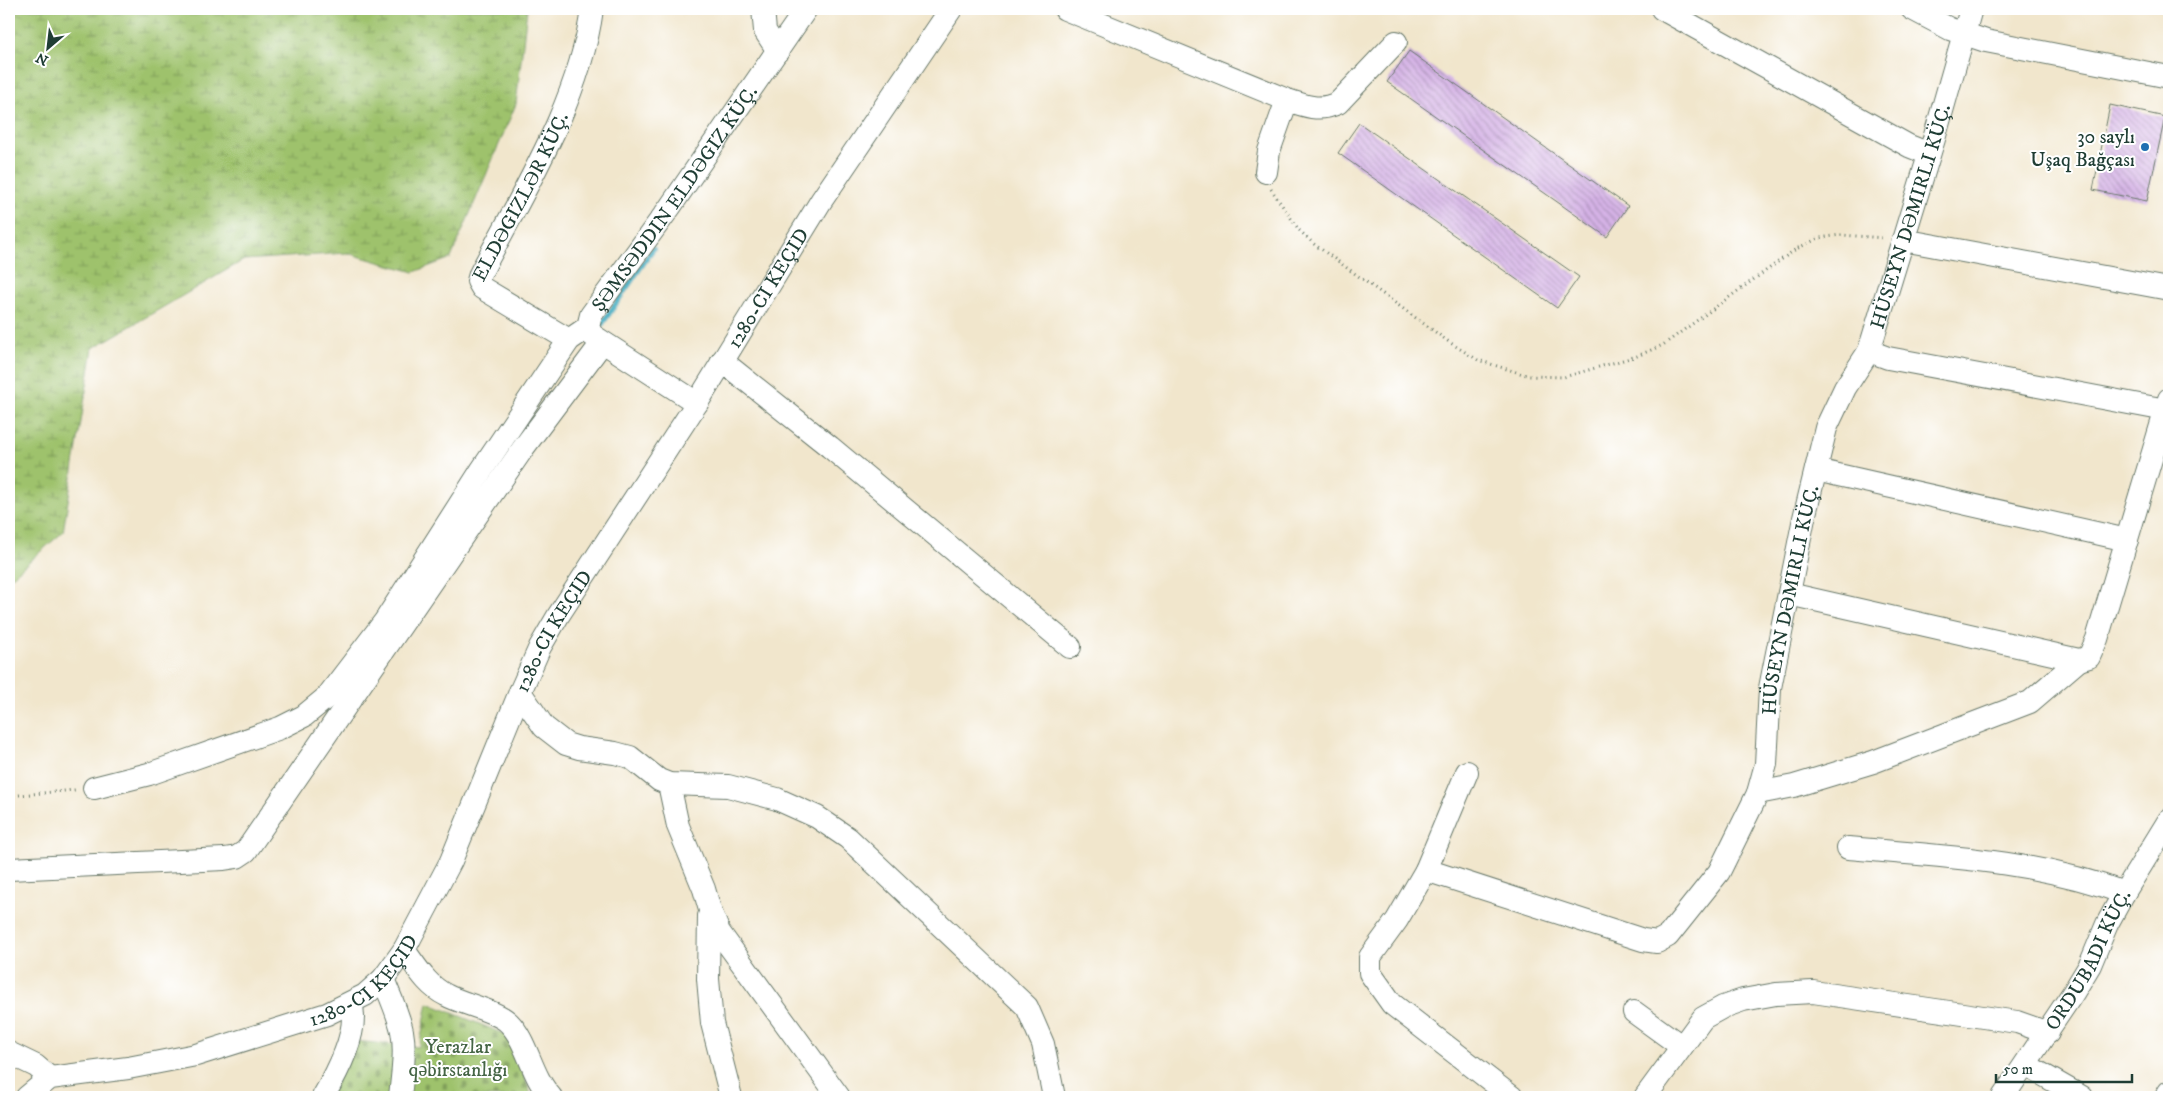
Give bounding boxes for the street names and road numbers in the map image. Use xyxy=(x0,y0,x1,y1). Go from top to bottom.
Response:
street label: ŞƏMSƏDDIN ELDƏGIZ KÜÇ. xyxy=(587,81,764,317)
street label: HÜSEYN DƏMIRLI KÜÇ. xyxy=(1865,101,1957,332)
street label: ELDƏGIZLƏR KÜÇ. xyxy=(467,109,575,286)
street label: 1280-CI KEÇID xyxy=(723,224,815,353)
street label: HÜSEYN DƏMIRLI KÜÇ. xyxy=(1758,482,1826,716)
street label: 1280-CI KEÇID xyxy=(510,566,599,697)
street label: ORDUBADI KÜÇ. xyxy=(2040,885,2137,1036)
street label: 1280-CI KEÇID xyxy=(306,931,424,1033)

